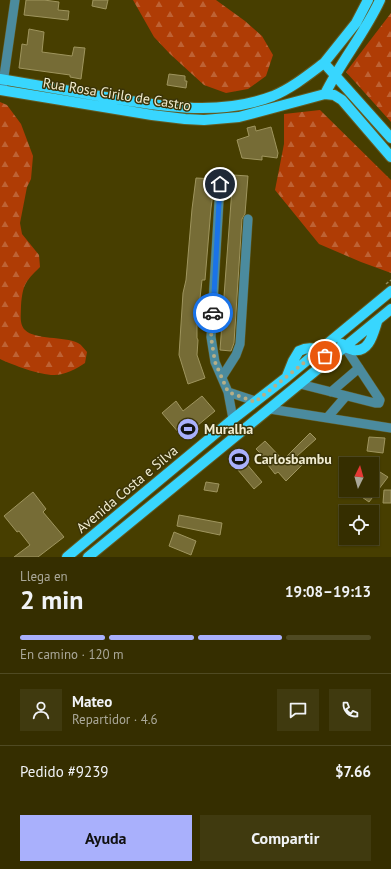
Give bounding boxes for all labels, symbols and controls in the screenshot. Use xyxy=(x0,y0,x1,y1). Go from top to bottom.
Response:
street label: Rua Rosa Cirilo de Castro xyxy=(42,73,192,115)
pin xyxy=(203,167,237,201)
icon: home xyxy=(209,173,231,195)
courier xyxy=(193,293,233,333)
icon: car xyxy=(202,302,224,324)
pin xyxy=(308,339,342,373)
icon: bag xyxy=(314,345,336,367)
sports icon: Muralha xyxy=(175,416,201,442)
place label: Muralha xyxy=(204,420,253,438)
street label: Avenida Costa e Silva xyxy=(72,441,182,537)
sports icon: Carlosbambu xyxy=(226,446,252,472)
place label: Carlosbambu xyxy=(254,450,332,468)
north arrow xyxy=(339,457,379,497)
map controls xyxy=(339,457,379,545)
button: locate xyxy=(339,505,379,545)
text: Llega en xyxy=(20,568,68,585)
text: 19:08–19:13 xyxy=(285,582,371,601)
text: 2 min xyxy=(20,583,83,616)
text: En camino · 120 m xyxy=(20,646,124,663)
button: person xyxy=(20,689,62,731)
button: chat xyxy=(277,689,319,731)
button: phone xyxy=(329,689,371,731)
text: Mateo xyxy=(72,692,112,711)
text: Repartidor · 4.6 xyxy=(72,711,158,728)
text: Pedido #9239 xyxy=(20,762,109,781)
text: $7.66 xyxy=(335,762,371,781)
button: Ayuda xyxy=(20,815,192,861)
button: Compartir xyxy=(200,815,371,861)

